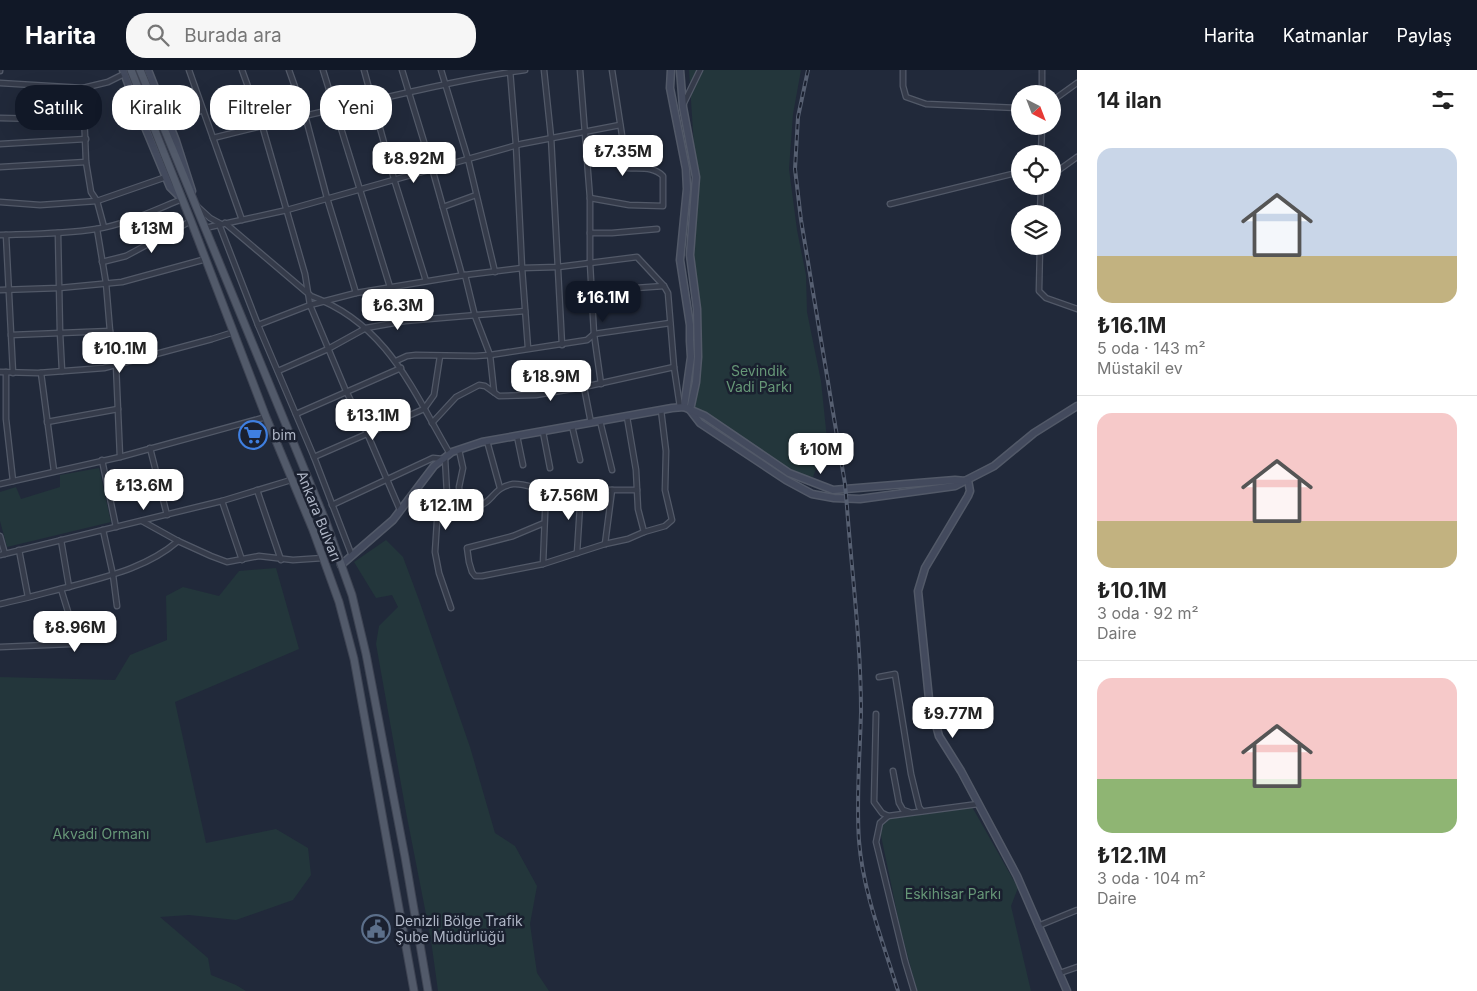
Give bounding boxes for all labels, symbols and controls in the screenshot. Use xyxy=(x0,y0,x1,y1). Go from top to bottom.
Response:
search box xyxy=(126,13,476,58)
text: Harita xyxy=(25,21,96,50)
icon: search xyxy=(144,21,172,49)
text: Burada ara xyxy=(184,24,282,47)
text: Harita xyxy=(1204,25,1255,46)
text: Katmanlar xyxy=(1283,25,1368,46)
text: Paylaş xyxy=(1396,25,1452,46)
chip: Satılık xyxy=(15,85,102,130)
chip: Kiralık xyxy=(112,85,200,130)
chip: Filtreler xyxy=(210,85,310,130)
chip: Yeni xyxy=(320,85,392,130)
north arrow xyxy=(1011,85,1061,135)
map controls xyxy=(1011,85,1061,255)
icon: filters xyxy=(1429,86,1457,114)
text: 14 ilan xyxy=(1097,88,1162,113)
pin: ₺7.35M xyxy=(582,134,664,177)
text: ₺7.35M xyxy=(594,141,652,161)
pin: ₺8.92M xyxy=(373,142,455,184)
button: locate xyxy=(1011,145,1061,195)
text: ₺8.92M xyxy=(384,148,444,168)
icon: home xyxy=(1232,180,1322,270)
button: layers xyxy=(1011,205,1061,255)
pin: ₺13M xyxy=(122,212,182,254)
text: ₺13M xyxy=(131,218,173,238)
pin: ₺16.1M xyxy=(562,280,644,323)
text: ₺16.1M xyxy=(577,287,629,307)
pin: ₺6.3M xyxy=(363,288,433,331)
text: ₺6.3M xyxy=(373,295,423,315)
text: ₺16.1M xyxy=(1097,313,1166,338)
pin: ₺10.1M xyxy=(79,332,161,374)
text: ₺10.1M xyxy=(93,338,147,358)
text: 5 oda · 143 m² xyxy=(1097,338,1206,358)
text: Müstakil ev xyxy=(1097,358,1183,378)
pin: ₺18.9M xyxy=(510,360,592,402)
park label: Sevindik Vadi Parkı xyxy=(726,362,792,395)
text: ₺18.9M xyxy=(522,366,580,386)
pin: ₺13.1M xyxy=(332,398,414,441)
text: ₺13.1M xyxy=(347,405,399,425)
supermarket icon: bim xyxy=(238,420,268,450)
place label: bim xyxy=(272,426,296,443)
pin: ₺10M xyxy=(791,432,851,475)
text: ₺10M xyxy=(800,439,842,459)
icon: home xyxy=(1232,446,1322,536)
pin: ₺13.6M xyxy=(103,468,185,511)
street label: Ankara Bulvarı xyxy=(294,468,345,563)
text: ₺13.6M xyxy=(115,475,173,495)
pin: ₺7.56M xyxy=(528,478,610,521)
text: ₺7.56M xyxy=(540,485,598,505)
pin: ₺12.1M xyxy=(405,488,487,531)
text: ₺12.1M xyxy=(420,495,473,515)
text: ₺10.1M xyxy=(1097,578,1167,603)
text: 3 oda · 92 m² xyxy=(1097,603,1199,623)
pin: ₺8.96M xyxy=(34,610,116,653)
text: ₺8.96M xyxy=(44,617,106,637)
text: Daire xyxy=(1097,623,1137,643)
pin: ₺9.77M xyxy=(912,696,994,739)
text: ₺9.77M xyxy=(924,703,983,723)
icon: home xyxy=(1232,711,1322,801)
park label: Akvadi Ormanı xyxy=(53,825,149,842)
text: ₺12.1M xyxy=(1097,843,1167,868)
text: 3 oda · 104 m² xyxy=(1097,868,1206,888)
park label: Eskihisar Parkı xyxy=(905,885,1001,902)
text: Daire xyxy=(1097,888,1137,908)
place label: Denizli Bölge Trafik Şube Müdürlüğü xyxy=(395,912,523,945)
public building icon: Denizli Bölge Trafik Şube Müdürlüğü xyxy=(361,914,391,944)

